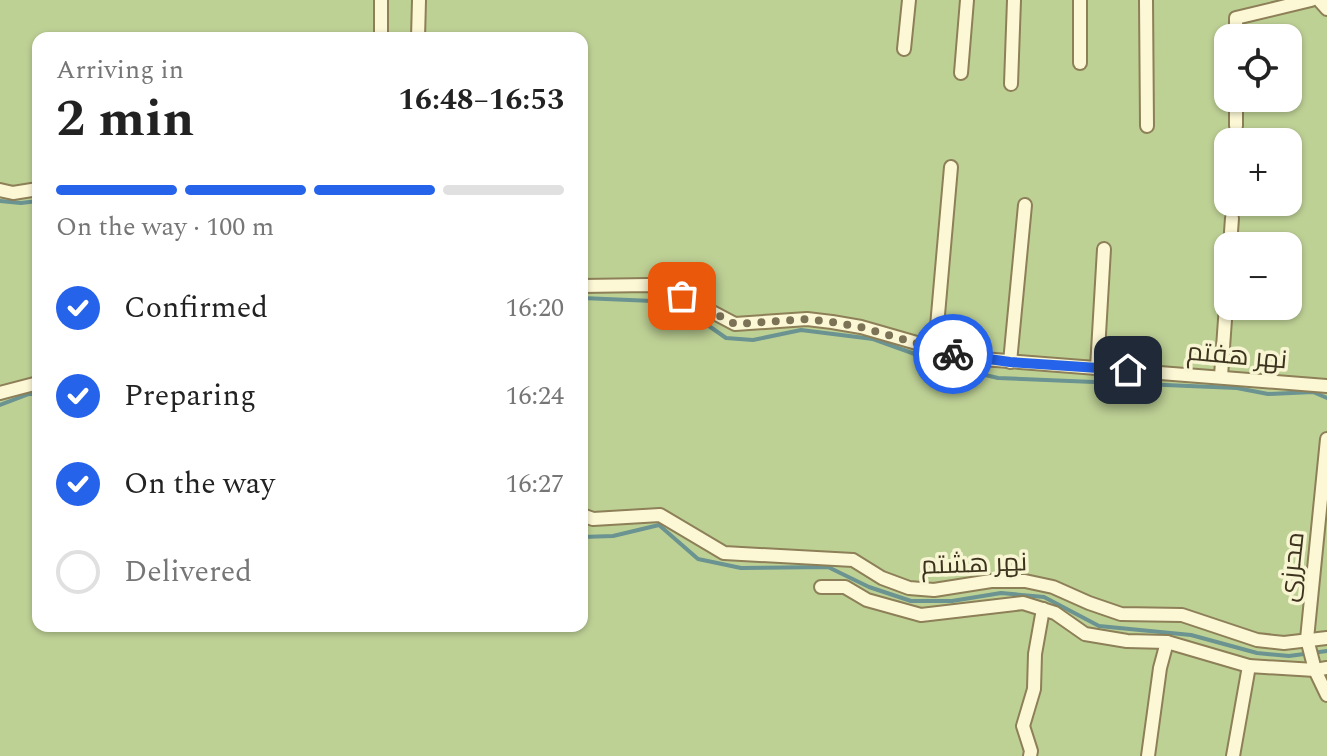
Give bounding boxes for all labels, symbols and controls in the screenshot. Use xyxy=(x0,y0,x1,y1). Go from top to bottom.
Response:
map controls xyxy=(1214,24,1302,320)
button: locate xyxy=(1214,24,1302,112)
text: Arriving in xyxy=(56,50,184,90)
text: 16:48–16:53 xyxy=(398,77,564,123)
text: 2 min xyxy=(56,80,194,159)
button: + xyxy=(1214,128,1302,216)
text: On the way · 100 m xyxy=(56,207,274,247)
button: − xyxy=(1214,232,1302,320)
pin xyxy=(648,262,716,330)
icon: bag xyxy=(660,274,704,318)
text: Confirmed xyxy=(124,285,268,331)
icon: check xyxy=(56,286,100,330)
text: 16:20 xyxy=(505,288,564,328)
courier xyxy=(913,314,993,394)
icon: bike xyxy=(931,332,975,376)
street label: نهر هفتم xyxy=(1185,332,1289,380)
pin xyxy=(1094,336,1162,404)
icon: home xyxy=(1106,348,1150,392)
text: Preparing xyxy=(124,373,256,419)
icon: check xyxy=(56,374,100,418)
text: 16:24 xyxy=(505,376,564,416)
text: On the way xyxy=(124,461,275,507)
icon: check xyxy=(56,462,100,506)
text: 16:27 xyxy=(505,464,564,504)
street label: محرزی xyxy=(1268,530,1316,604)
street label: نهر هشتم xyxy=(920,542,1028,586)
text: Delivered xyxy=(124,549,252,595)

